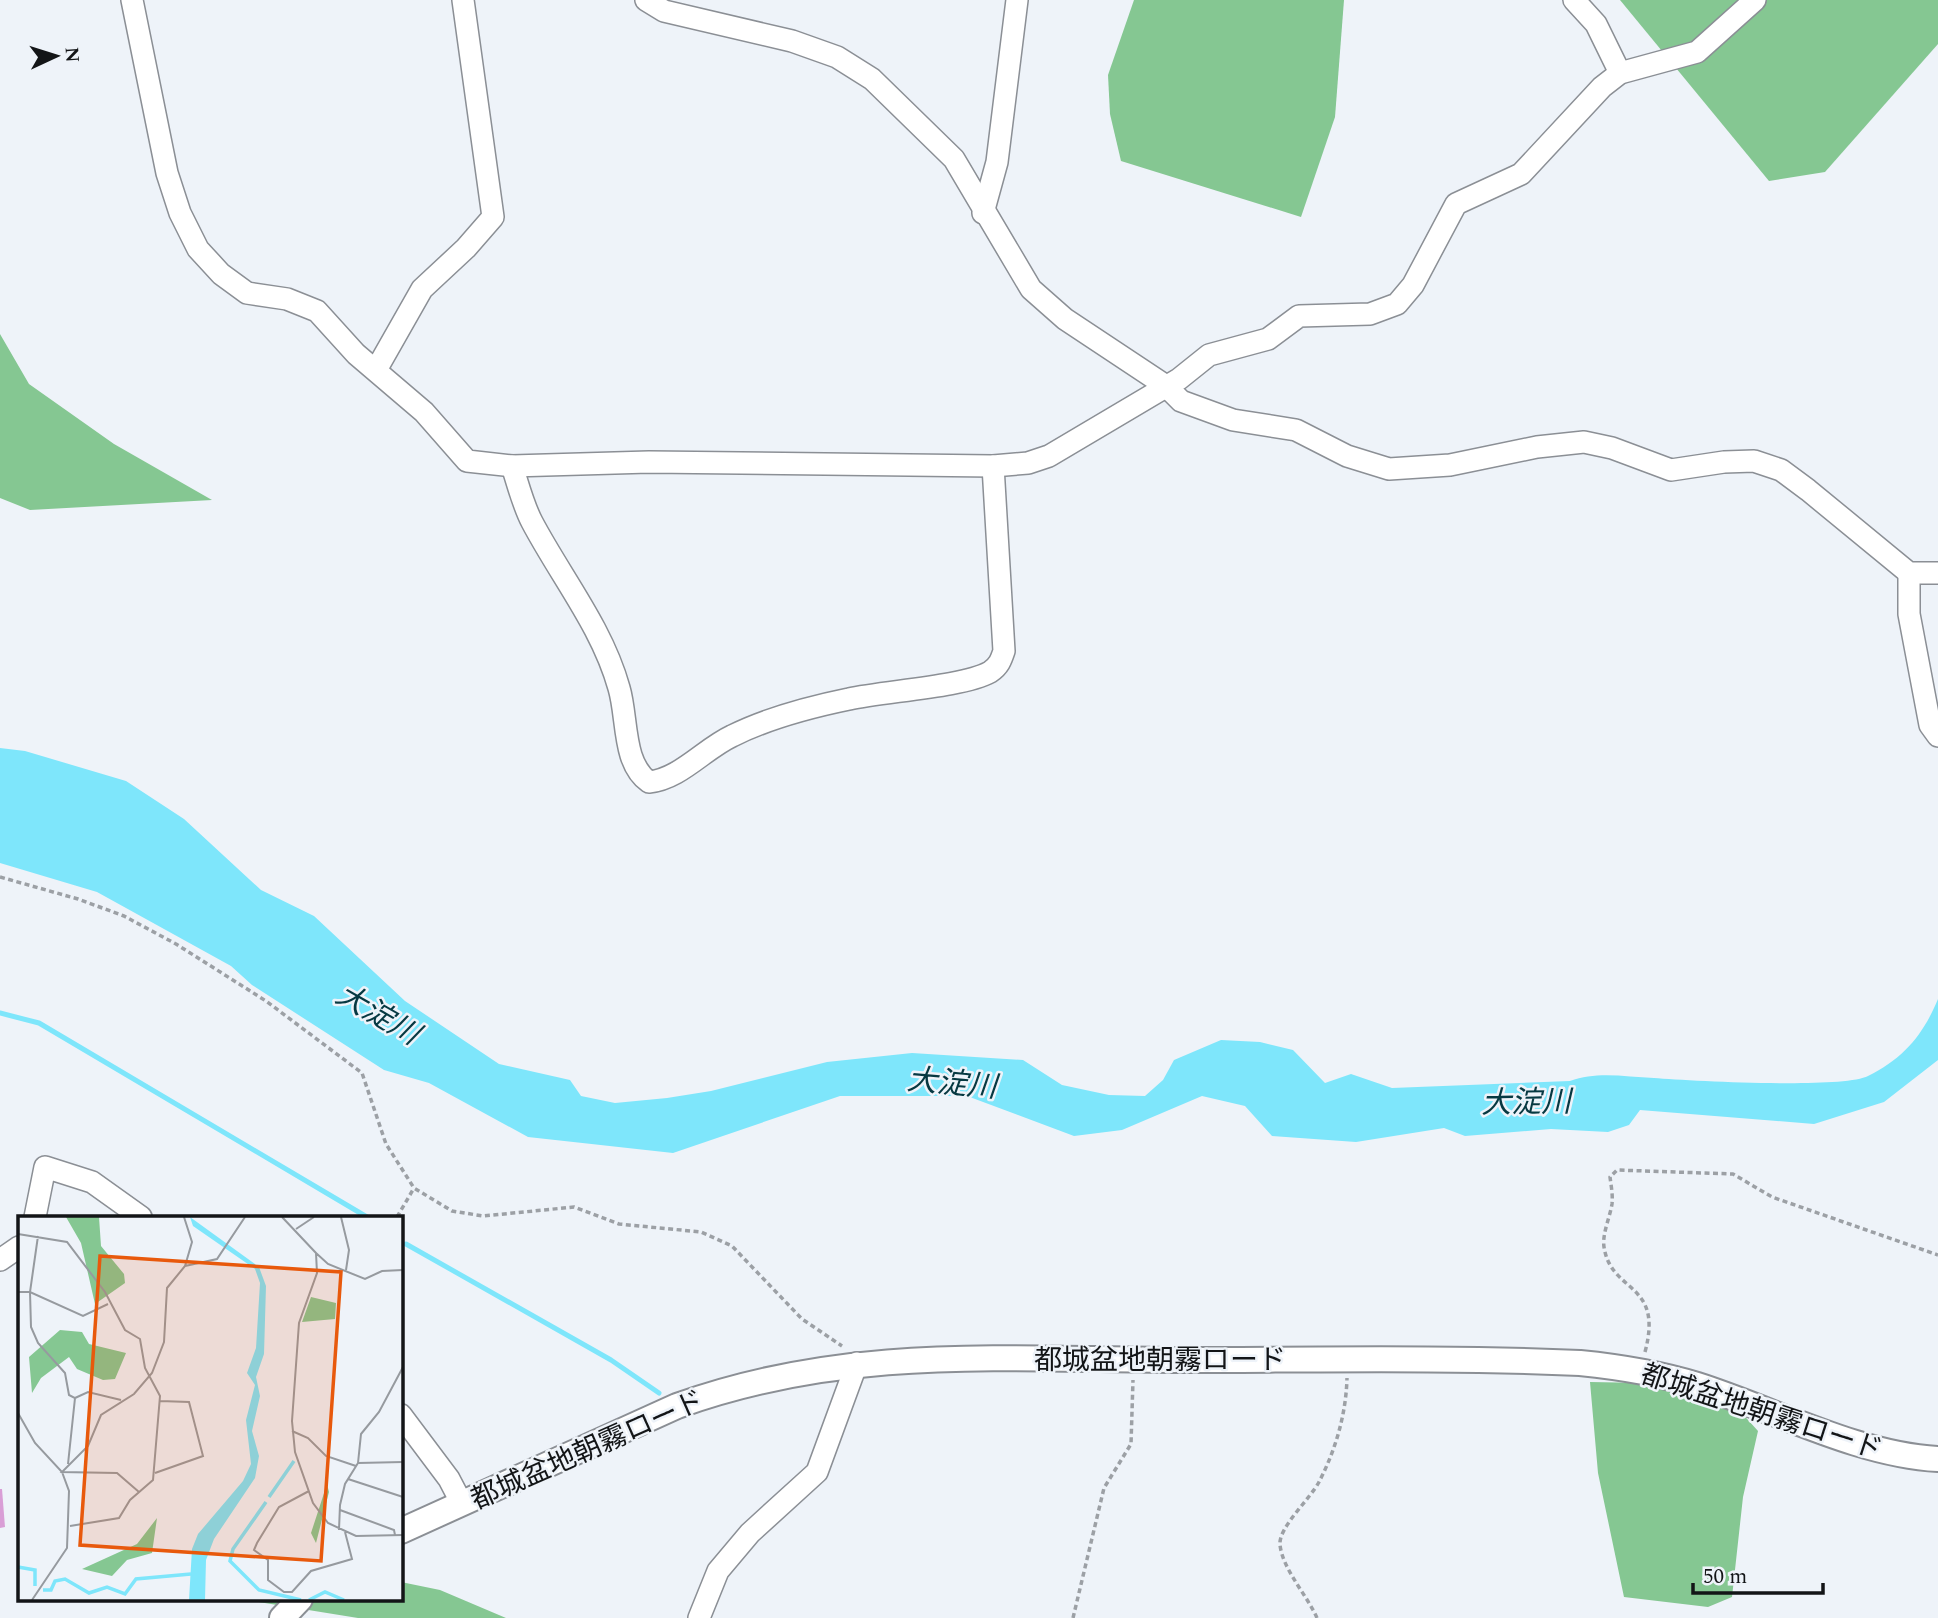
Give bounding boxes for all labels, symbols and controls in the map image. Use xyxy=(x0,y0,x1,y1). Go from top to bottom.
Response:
north arrow xyxy=(21,21,91,91)
text: N xyxy=(56,46,86,64)
water label: 大淀川 xyxy=(327,972,431,1059)
water label: 大淀川 xyxy=(905,1057,1002,1111)
water label: 大淀川 xyxy=(1481,1079,1574,1127)
inset map xyxy=(18,1216,402,1600)
street label: 都城盆地朝霧ロード xyxy=(1034,1339,1286,1382)
street label: 都城盆地朝霧ロード xyxy=(1635,1353,1888,1472)
street label: 都城盆地朝霧ロード xyxy=(464,1379,711,1521)
scale bar xyxy=(1693,1552,1822,1596)
text: 50 m xyxy=(1703,1561,1747,1593)

